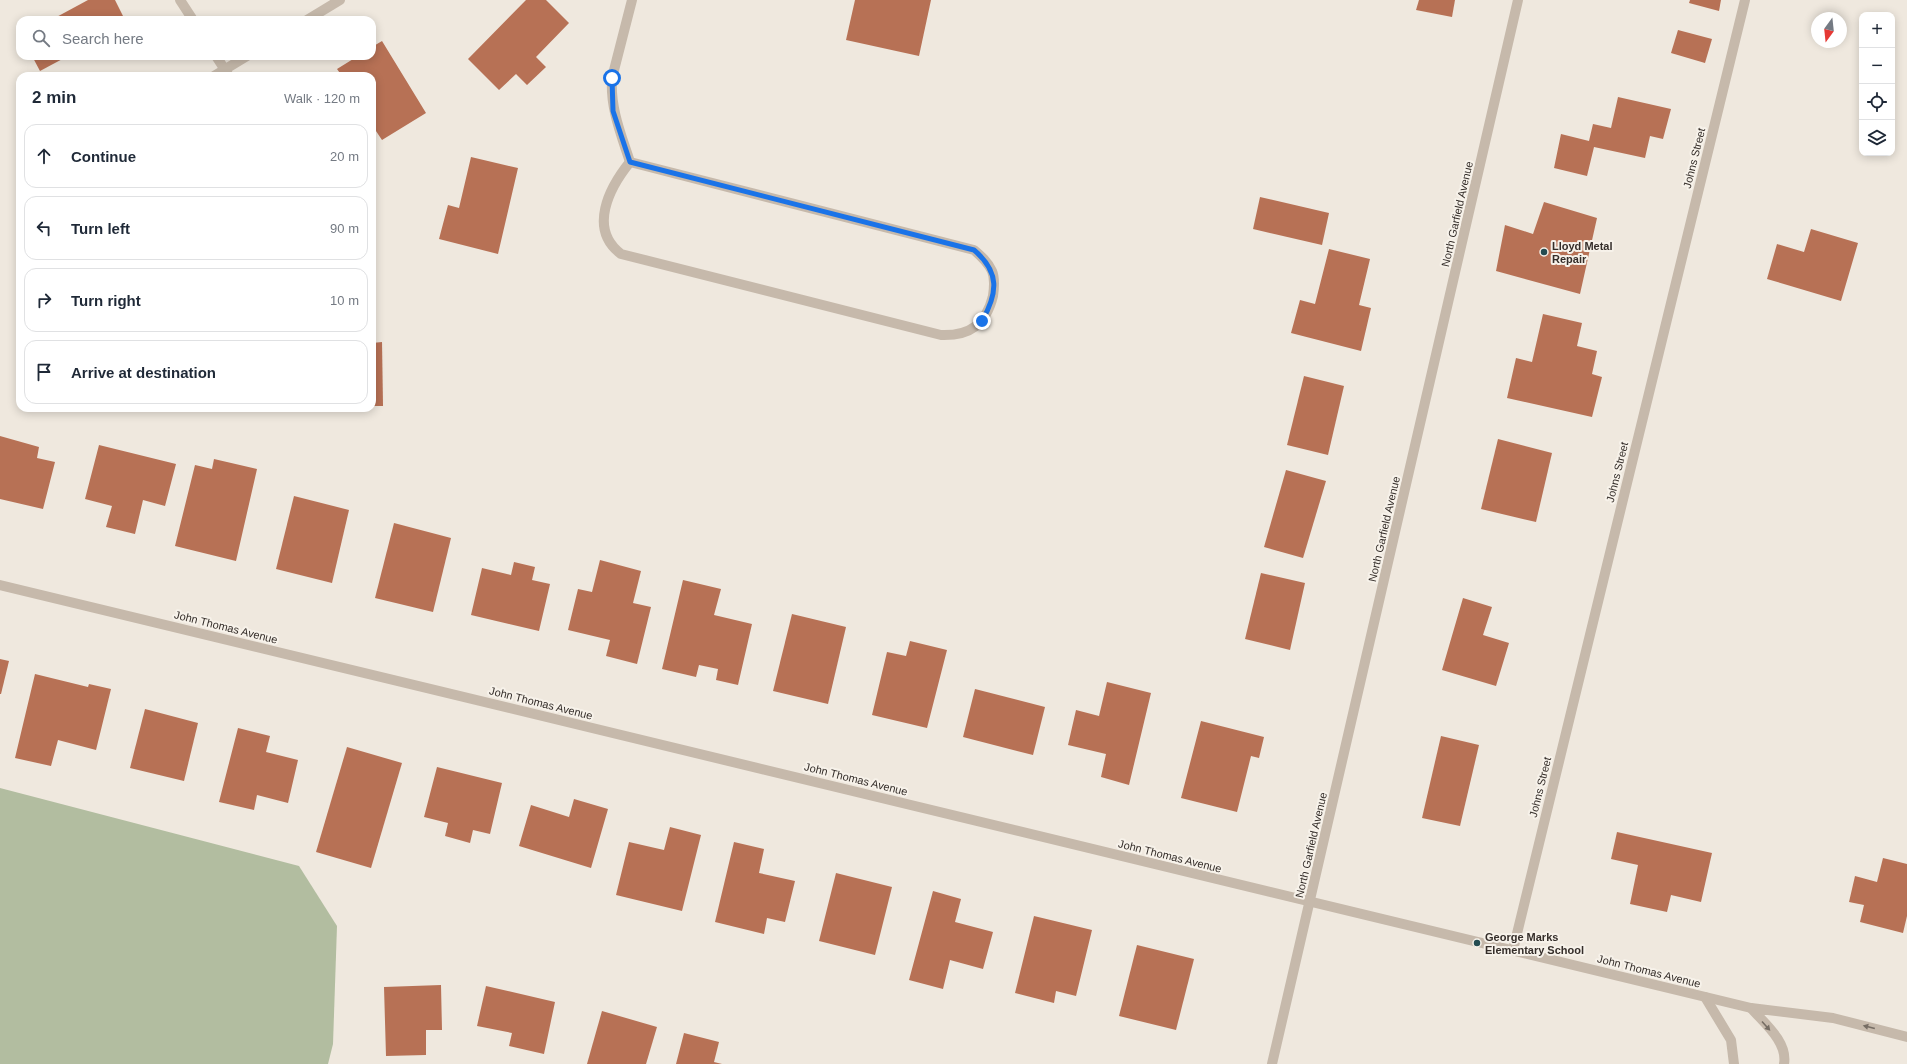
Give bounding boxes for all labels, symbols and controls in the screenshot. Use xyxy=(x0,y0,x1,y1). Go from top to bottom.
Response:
north arrow xyxy=(1811,12,1847,48)
map controls xyxy=(1859,12,1895,156)
button: + xyxy=(1859,12,1895,48)
search box xyxy=(16,16,376,60)
icon: search xyxy=(30,27,52,49)
text: Search here xyxy=(62,30,144,47)
button: − xyxy=(1859,48,1895,84)
route start xyxy=(603,69,621,87)
button: locate xyxy=(1859,84,1895,120)
text: 2 min xyxy=(32,88,76,107)
text: Walk · 120 m xyxy=(284,91,360,106)
button: layers xyxy=(1859,120,1895,156)
street label: Johns Street xyxy=(1681,127,1707,189)
icon: ahead xyxy=(33,145,55,167)
text: Continue xyxy=(71,148,136,165)
text: 20 m xyxy=(330,149,359,164)
street label: North Garfield Avenue xyxy=(1439,160,1475,268)
icon: left xyxy=(33,217,55,239)
text: Turn left xyxy=(71,220,130,237)
text: 90 m xyxy=(330,221,359,236)
place label: Lloyd Metal Repair xyxy=(1552,240,1613,265)
marker: Lloyd Metal Repair xyxy=(1539,247,1549,257)
icon: right xyxy=(33,289,55,311)
text: Turn right xyxy=(71,292,141,309)
text: 10 m xyxy=(330,293,359,308)
route end xyxy=(973,312,991,330)
icon: arrive xyxy=(33,361,55,383)
text: Arrive at destination xyxy=(71,364,216,381)
street label: Johns Street xyxy=(1604,441,1630,503)
street label: North Garfield Avenue xyxy=(1366,475,1402,583)
street label: John Thomas Avenue xyxy=(173,608,279,646)
street label: John Thomas Avenue xyxy=(488,684,594,722)
street label: Johns Street xyxy=(1527,756,1553,818)
street label: John Thomas Avenue xyxy=(803,760,909,798)
street label: North Garfield Avenue xyxy=(1293,791,1329,899)
street label: John Thomas Avenue xyxy=(1117,837,1223,875)
place label: George Marks Elementary School xyxy=(1485,931,1584,956)
marker: George Marks Elementary School xyxy=(1472,938,1482,948)
street label: John Thomas Avenue xyxy=(1596,952,1702,990)
one-way arrow xyxy=(1762,1021,1771,1031)
one-way arrow xyxy=(1863,1024,1875,1030)

